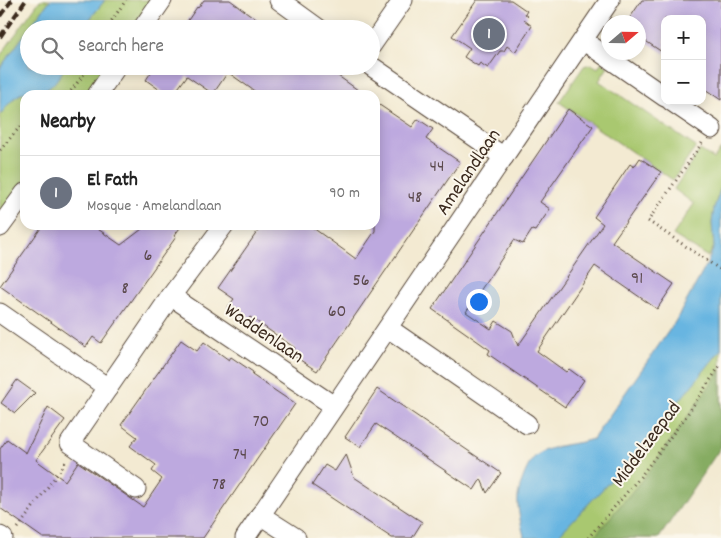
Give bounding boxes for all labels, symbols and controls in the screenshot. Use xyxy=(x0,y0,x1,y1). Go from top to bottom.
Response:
pin: 1 xyxy=(473,15,505,53)
north arrow xyxy=(601,15,646,60)
map controls xyxy=(661,15,706,105)
button: + xyxy=(661,15,706,60)
search box xyxy=(20,20,380,75)
icon: search xyxy=(38,34,66,62)
text: Search here xyxy=(78,34,164,61)
button: − xyxy=(661,60,706,105)
text: Nearby xyxy=(40,108,95,138)
street label: Amelandlaan xyxy=(430,124,509,222)
house number: 44 xyxy=(430,155,444,180)
text: El Fath xyxy=(87,168,138,195)
text: 1 xyxy=(54,182,58,205)
text: 90 m xyxy=(329,182,360,205)
house number: 48 xyxy=(408,186,422,211)
text: Mosque · Amelandlaan xyxy=(87,195,221,218)
house number: 6 xyxy=(144,244,152,269)
house number: 91 xyxy=(631,267,643,292)
house number: 56 xyxy=(352,269,370,294)
house number: 8 xyxy=(121,277,129,302)
your location xyxy=(466,289,492,315)
street label: Waddenlaan xyxy=(218,298,309,371)
house number: 60 xyxy=(328,300,346,325)
street label: Middelzeepad xyxy=(606,396,689,494)
house number: 70 xyxy=(253,410,269,435)
house number: 74 xyxy=(233,443,247,468)
house number: 78 xyxy=(212,473,226,498)

